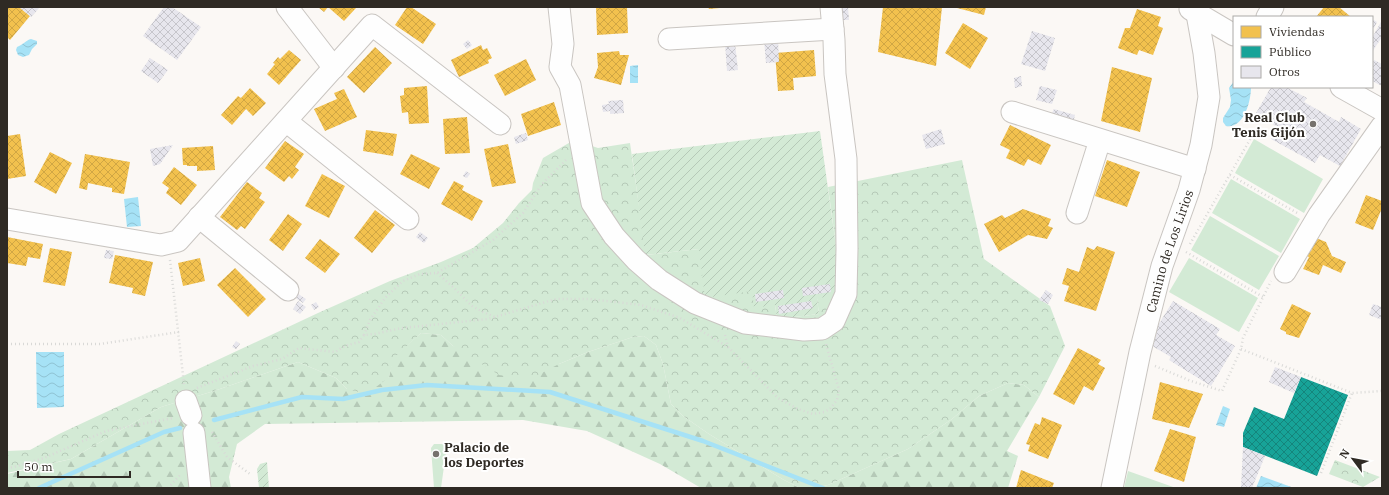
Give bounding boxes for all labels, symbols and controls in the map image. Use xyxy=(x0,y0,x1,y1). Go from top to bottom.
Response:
legend xyxy=(1233,16,1373,88)
text: Viviendas xyxy=(1269,24,1325,39)
text: Público xyxy=(1269,44,1312,59)
text: Otros xyxy=(1269,64,1300,79)
place label: Real Club Tenis Gijón xyxy=(1232,109,1305,141)
marker: Real Club Tenis Gijón xyxy=(1308,119,1318,129)
street label: Camino de Los Lirios xyxy=(1142,187,1197,315)
place label: Palacio de los Deportes xyxy=(444,439,524,471)
north arrow xyxy=(1333,439,1373,479)
text: N xyxy=(1336,446,1353,461)
marker: Palacio de los Deportes xyxy=(431,449,441,459)
scale bar xyxy=(18,453,130,479)
text: 50 m xyxy=(24,459,53,474)

